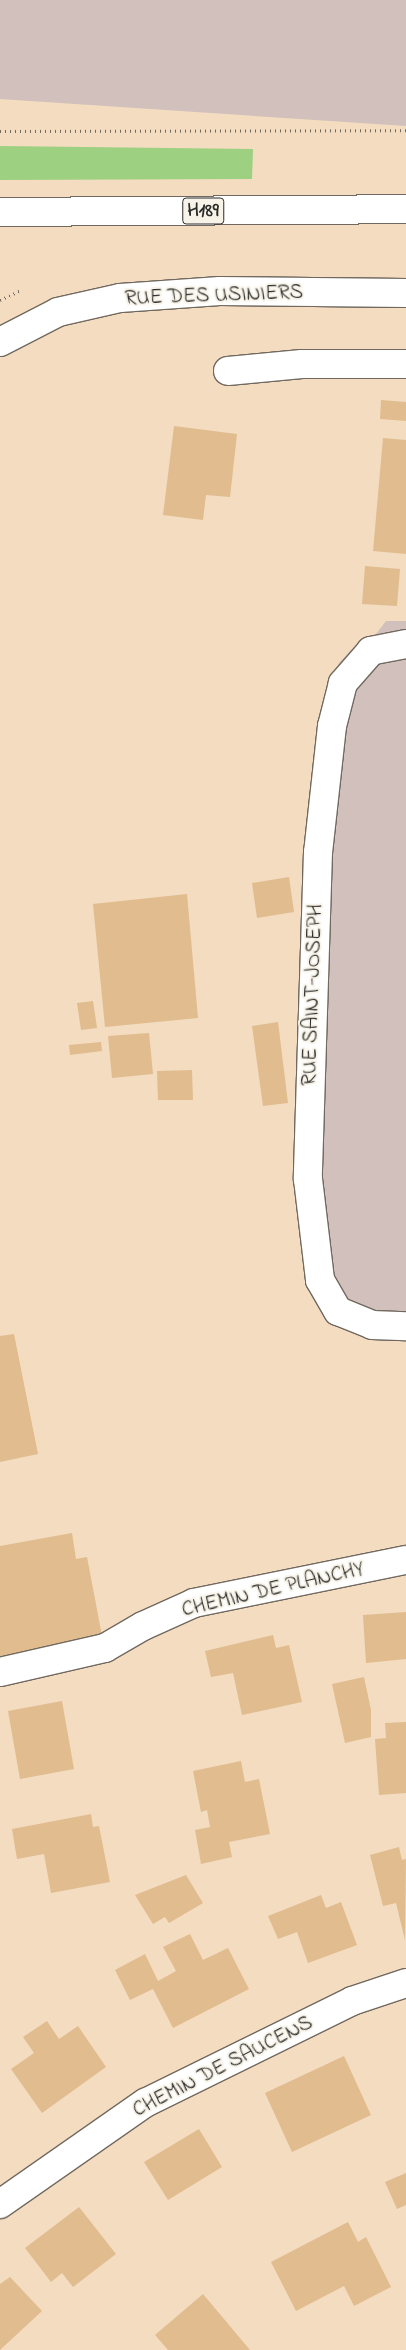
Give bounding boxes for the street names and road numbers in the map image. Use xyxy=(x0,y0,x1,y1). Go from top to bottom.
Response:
road number: H189 xyxy=(182,194,224,228)
street label: RUE DES USINIERS xyxy=(124,280,304,312)
street label: RUE SAINT-JOSEPH xyxy=(297,904,329,1086)
street label: CHEMIN DE PLANCHY xyxy=(179,1557,367,1623)
street label: CHEMIN DE SAUCENS xyxy=(129,2011,317,2123)

